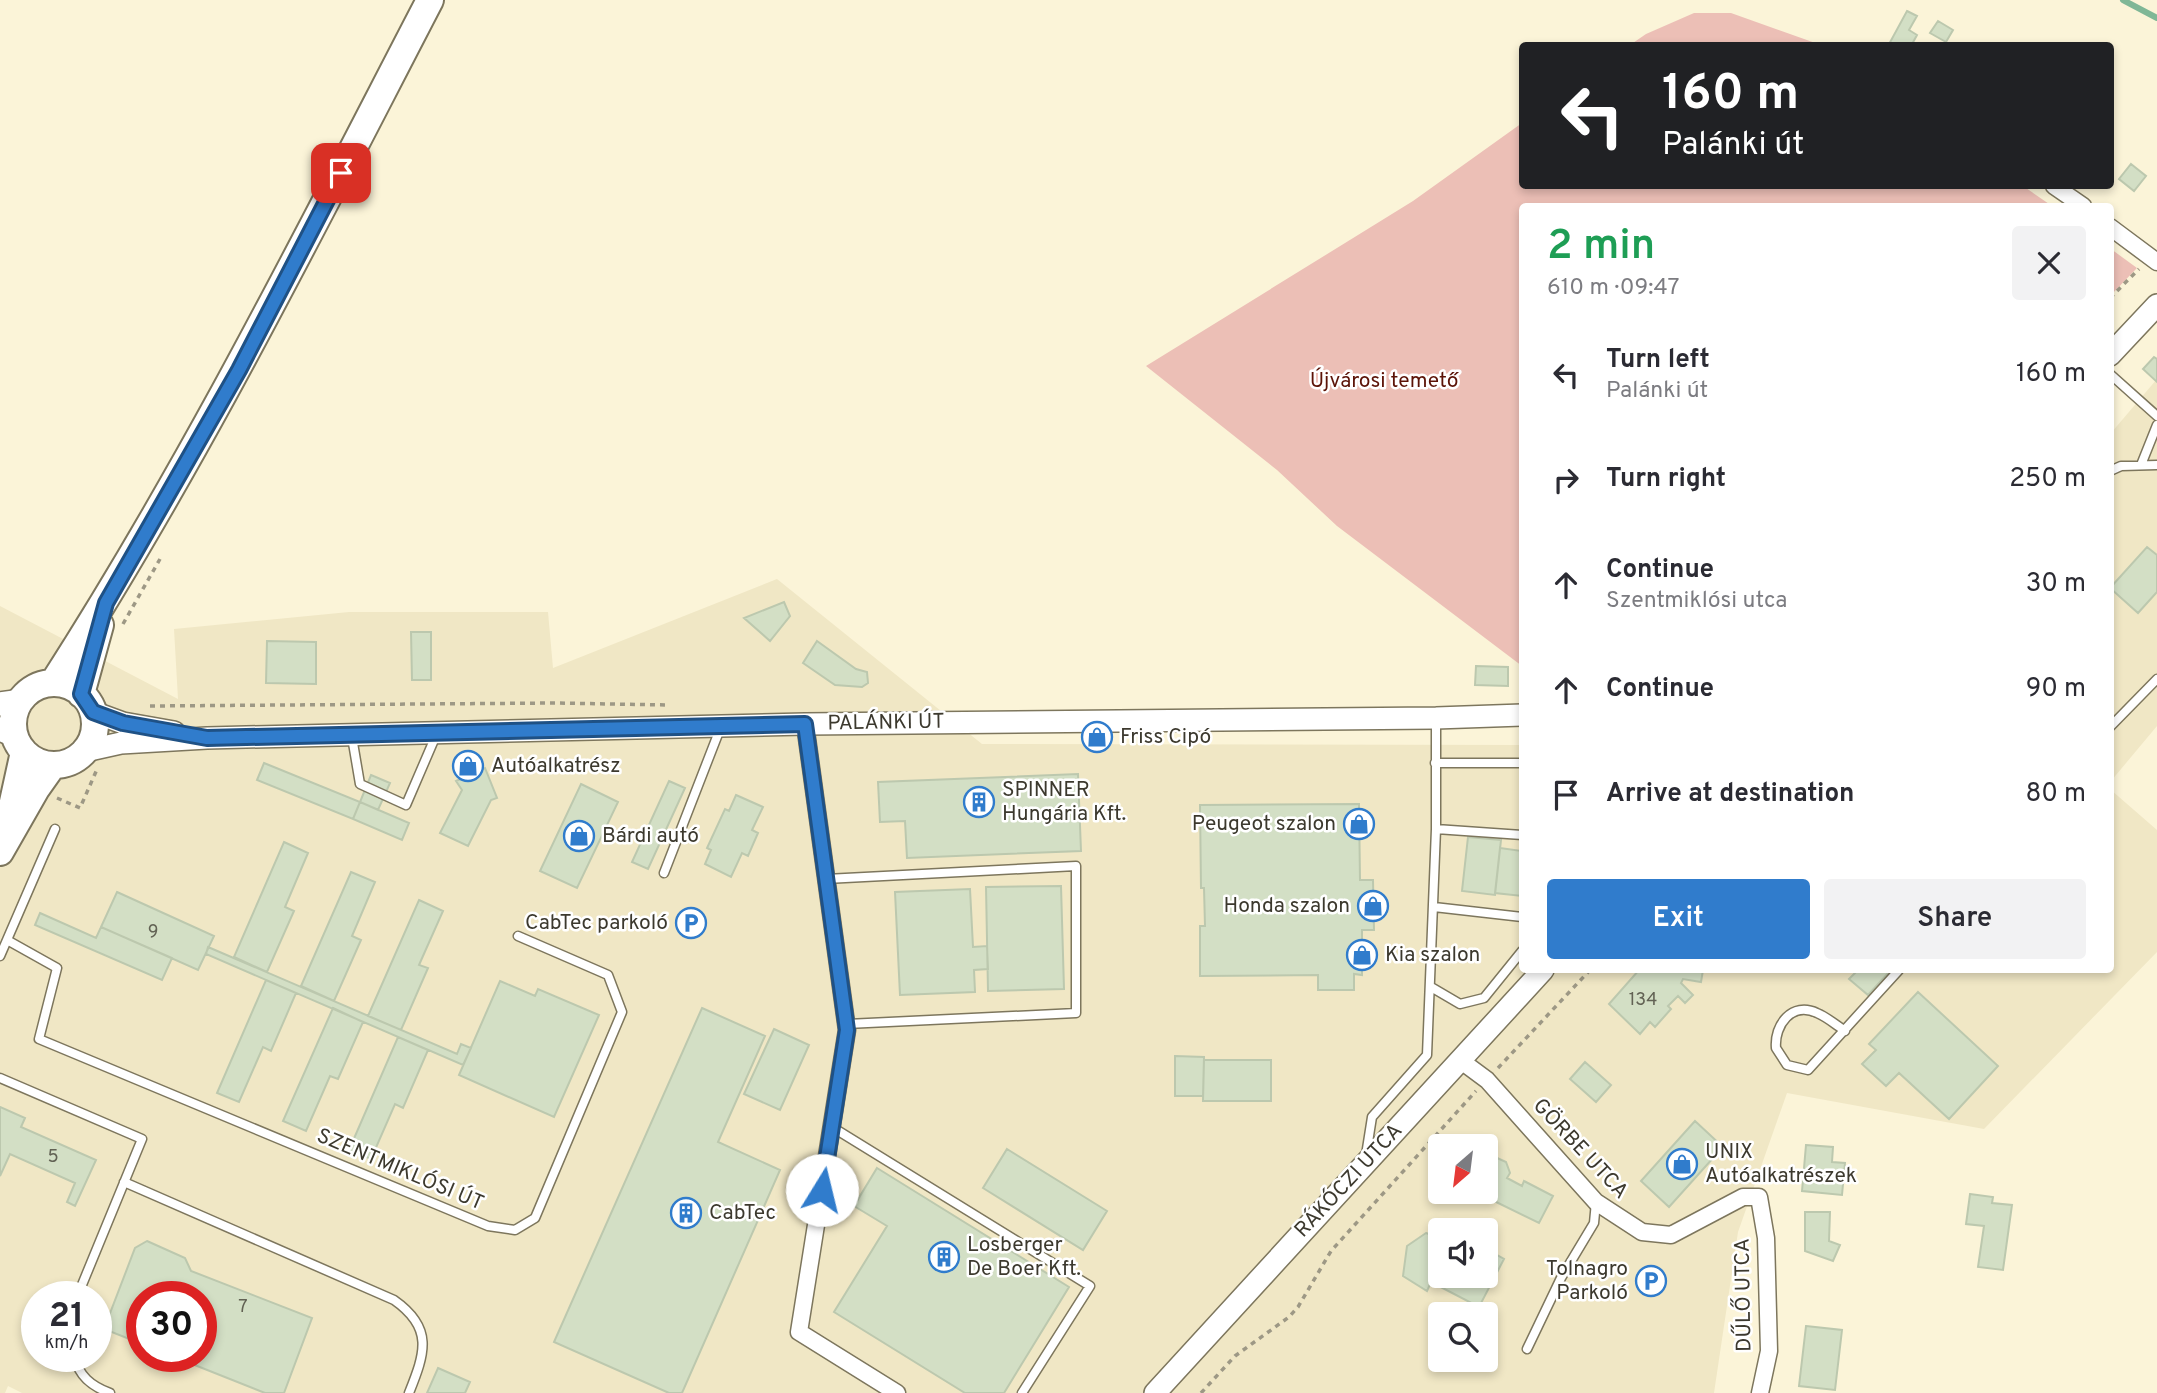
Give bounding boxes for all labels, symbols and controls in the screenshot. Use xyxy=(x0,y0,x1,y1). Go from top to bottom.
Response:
text: 160 m xyxy=(1662,65,1799,127)
icon: left xyxy=(1547,70,1638,161)
text: Palánki út xyxy=(1662,126,1804,166)
pin xyxy=(311,143,371,203)
icon: arrive xyxy=(322,154,360,192)
text: 2 min xyxy=(1547,221,1655,274)
button: close xyxy=(2012,226,2086,300)
text: 610 m · 09:47 xyxy=(1547,274,1680,303)
text: Turn left xyxy=(1606,344,1710,377)
icon: left xyxy=(1547,356,1585,394)
text: 160 m xyxy=(2016,358,2086,391)
park label: Újvárosi temető xyxy=(1310,367,1460,395)
text: Palánki út xyxy=(1606,377,1708,406)
icon: right xyxy=(1547,461,1585,499)
text: Turn right xyxy=(1606,463,1726,496)
text: 250 m xyxy=(2009,463,2086,496)
text: Continue xyxy=(1606,554,1714,587)
icon: ahead xyxy=(1547,566,1585,604)
text: 30 m xyxy=(2026,568,2086,601)
text: Szentmiklósi utca xyxy=(1606,587,1787,616)
icon: ahead xyxy=(1547,671,1585,709)
text: Continue xyxy=(1606,673,1714,706)
text: 90 m xyxy=(2026,673,2086,706)
street label: PALÁNKI ÚT xyxy=(827,707,945,738)
shop icon: Friss Cipó xyxy=(1080,720,1114,754)
place label: Friss Cipó xyxy=(1120,724,1211,751)
shop icon: Autóalkatrész xyxy=(451,749,485,783)
place label: Autóalkatrész xyxy=(491,753,621,780)
icon: arrive xyxy=(1547,776,1585,814)
place label: SPINNER Hungária Kft. xyxy=(1002,777,1126,828)
text: Arrive at destination xyxy=(1606,778,1854,811)
text: 80 m xyxy=(2026,778,2086,811)
building icon: SPINNER Hungária Kft. xyxy=(962,785,996,819)
shop icon: Peugeot szalon xyxy=(1342,807,1376,841)
place label: Peugeot szalon xyxy=(1192,811,1336,838)
shop icon: Bárdi autó xyxy=(562,819,596,853)
place label: Bárdi autó xyxy=(602,823,699,850)
button: Exit xyxy=(1547,879,1810,959)
button: Share xyxy=(1824,879,2086,959)
shop icon: Honda szalon xyxy=(1356,889,1390,923)
place label: Honda szalon xyxy=(1223,893,1350,920)
parking icon: CabTec parkoló xyxy=(674,906,708,940)
place label: CabTec parkoló xyxy=(525,910,668,937)
house number: 9 xyxy=(148,921,158,944)
shop icon: Kia szalon xyxy=(1345,938,1379,972)
place label: Kia szalon xyxy=(1385,942,1480,969)
house number: 134 xyxy=(1629,989,1657,1012)
street label: GÖRBE UTCA xyxy=(1526,1093,1634,1205)
street label: RÁKÓCZI UTCA xyxy=(1288,1117,1409,1244)
street label: SZENTMIKLÓSI ÚT xyxy=(312,1122,488,1217)
north arrow xyxy=(1428,1134,1498,1204)
map controls xyxy=(1428,1134,1498,1372)
place label: UNIX Autóalkatrészek xyxy=(1705,1139,1857,1190)
house number: 5 xyxy=(47,1146,59,1169)
shop icon: UNIX Autóalkatrészek xyxy=(1665,1147,1699,1181)
position arrow xyxy=(785,1153,859,1227)
building icon: CabTec xyxy=(669,1196,703,1230)
place label: CabTec xyxy=(709,1200,776,1227)
button: sound xyxy=(1428,1218,1498,1288)
place label: Losberger De Boer Kft. xyxy=(967,1232,1081,1283)
street label: DŰLŐ UTCA xyxy=(1729,1238,1758,1352)
building icon: Losberger De Boer Kft. xyxy=(927,1240,961,1274)
place label: Tolnagro Parkoló xyxy=(1546,1256,1628,1307)
parking icon: Tolnagro Parkoló xyxy=(1634,1264,1668,1298)
speed limit sign: 30 xyxy=(126,1281,217,1372)
text: 21 xyxy=(49,1295,84,1339)
house number: 7 xyxy=(238,1296,248,1319)
button: search xyxy=(1428,1302,1498,1372)
text: km/h xyxy=(45,1332,88,1355)

